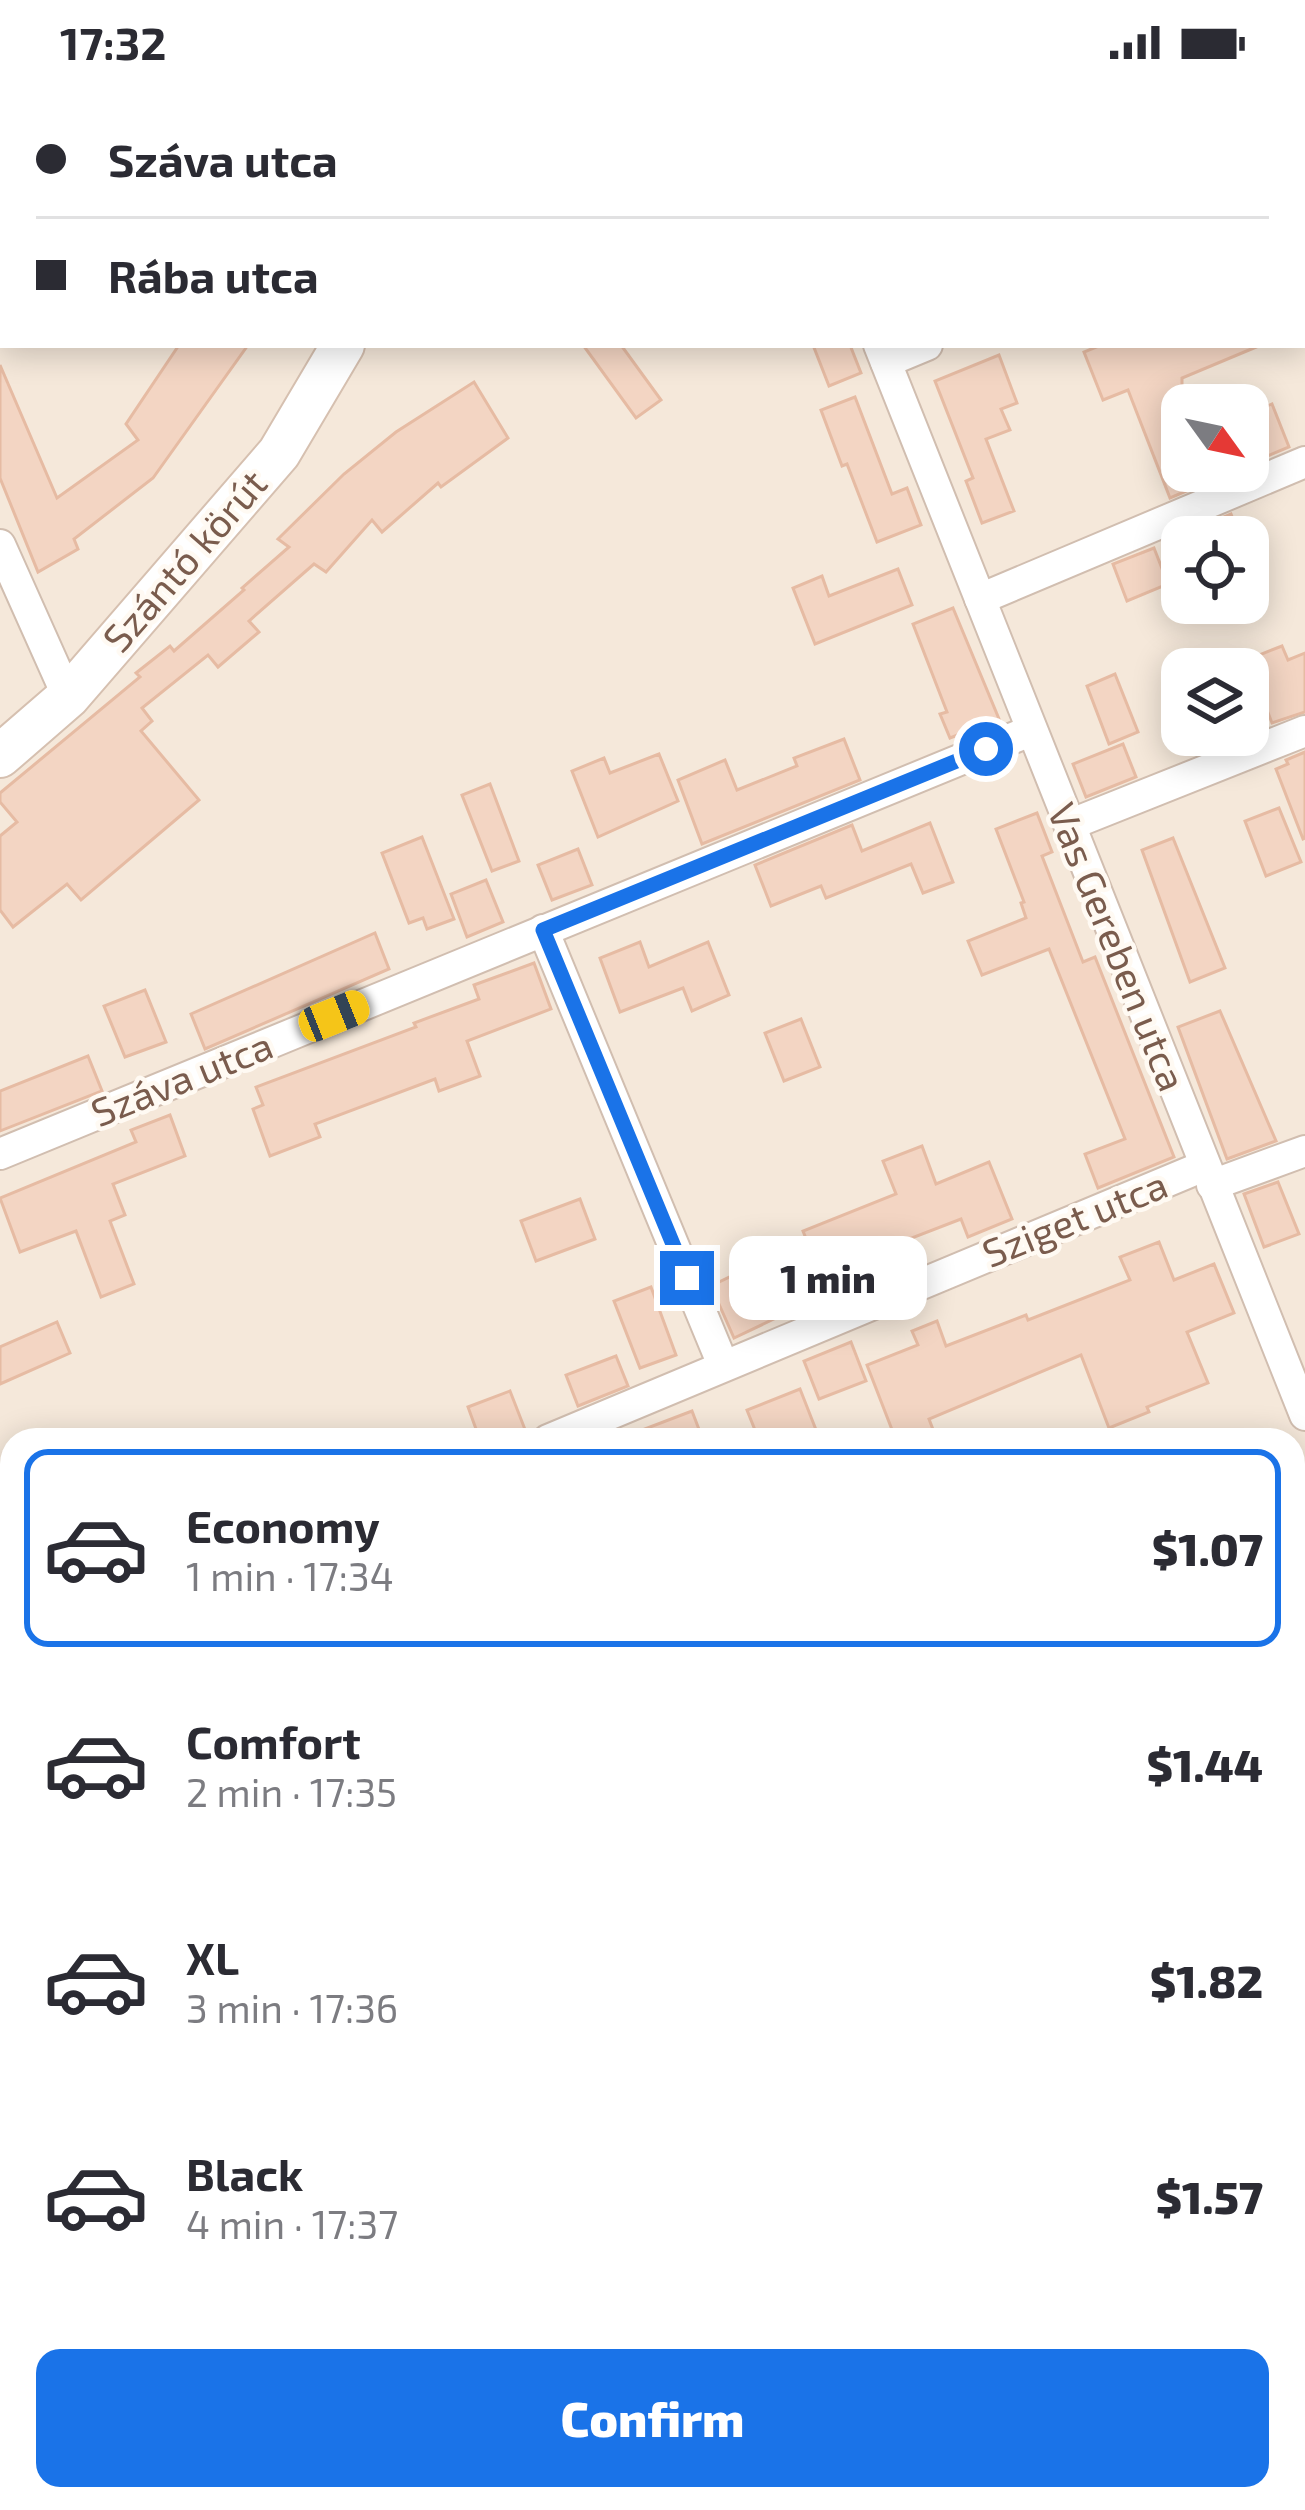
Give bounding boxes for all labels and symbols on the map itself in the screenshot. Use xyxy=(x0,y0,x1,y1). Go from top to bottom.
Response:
north arrow xyxy=(1161,384,1269,492)
street label: Szántó körút xyxy=(92,459,276,661)
route start xyxy=(959,722,1013,776)
street label: Vas Gereben utca xyxy=(1039,796,1198,1097)
car xyxy=(294,986,374,1046)
street label: Száva utca xyxy=(84,1020,279,1135)
street label: Sziget utca xyxy=(975,1159,1174,1276)
callout: 1 min xyxy=(729,1236,927,1320)
route end xyxy=(660,1251,714,1305)

